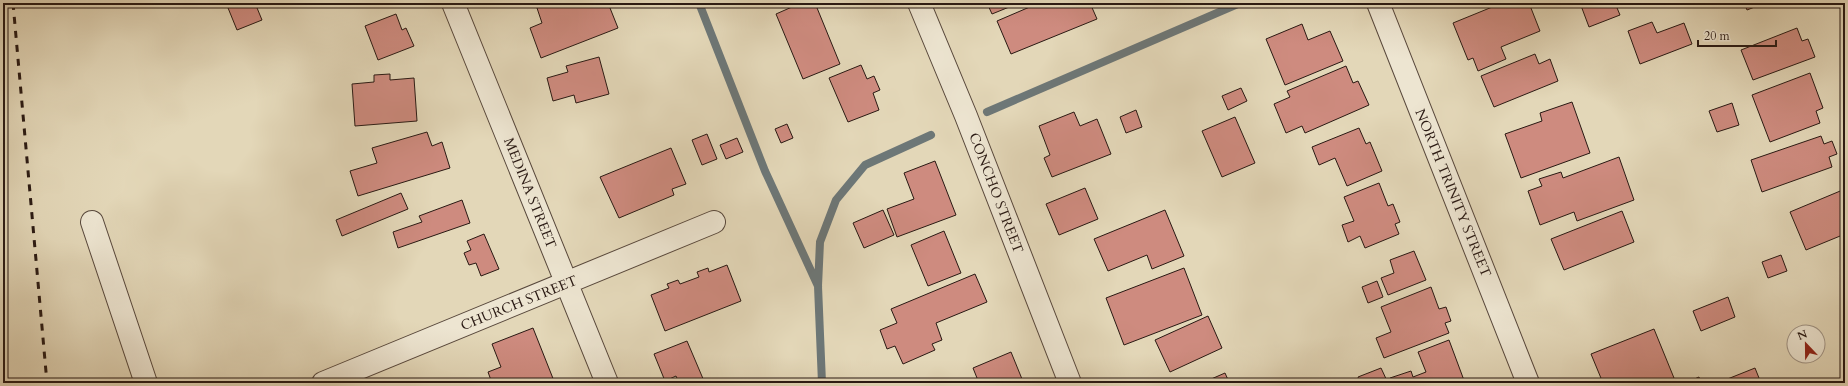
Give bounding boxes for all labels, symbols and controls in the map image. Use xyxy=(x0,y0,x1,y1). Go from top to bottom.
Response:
scale bar xyxy=(1698,22,1776,48)
text: 20 m xyxy=(1704,28,1731,44)
street label: NORTH TRINITY STREET xyxy=(1410,106,1496,280)
street label: CONCHO STREET xyxy=(964,130,1028,256)
street label: MEDINA STREET xyxy=(499,135,561,251)
street label: CHURCH STREET xyxy=(458,271,580,335)
north arrow xyxy=(1786,324,1826,364)
text: N xyxy=(1795,326,1810,344)

